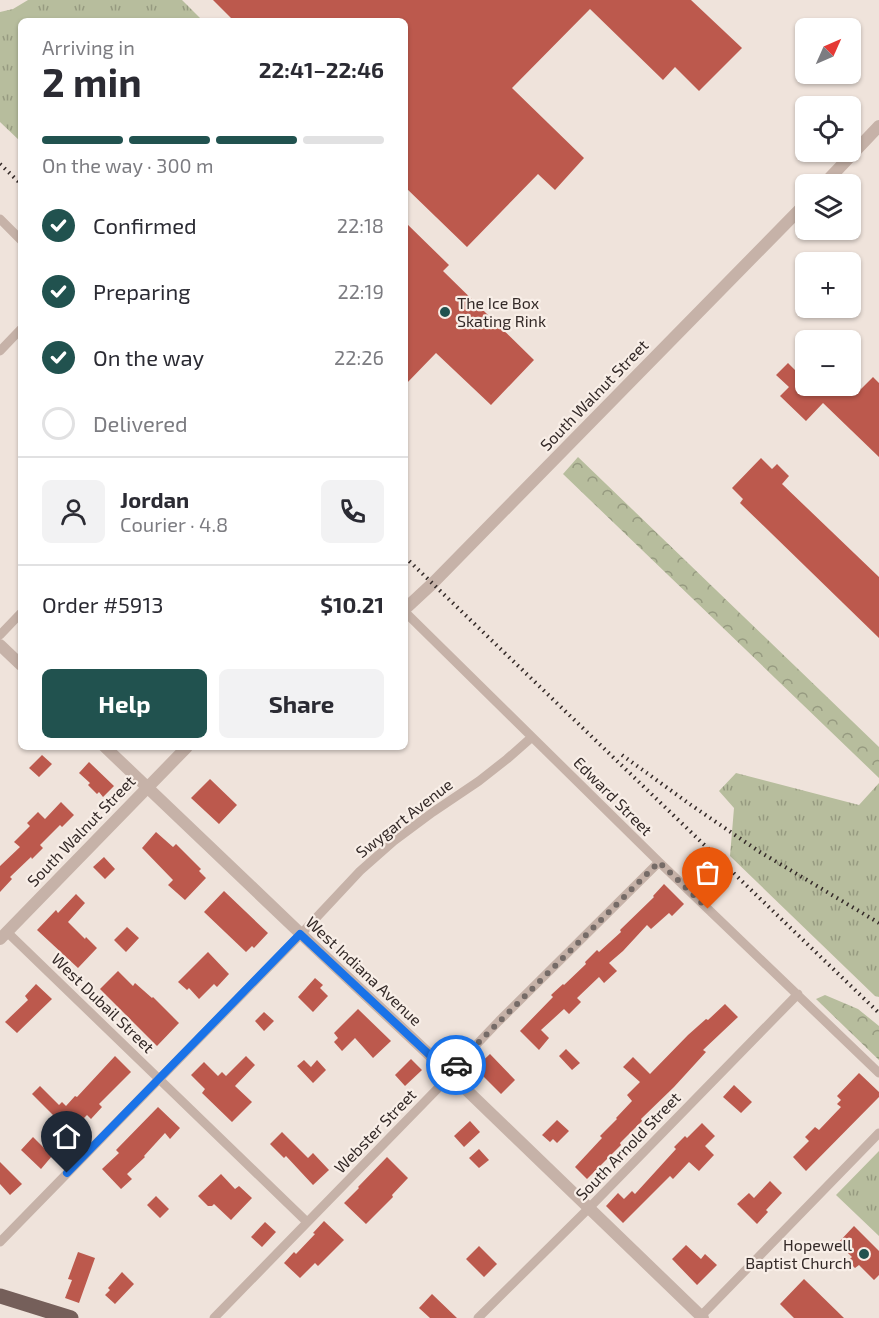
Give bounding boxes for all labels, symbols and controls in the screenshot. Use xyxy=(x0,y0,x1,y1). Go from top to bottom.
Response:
north arrow xyxy=(795,18,861,84)
map controls xyxy=(795,18,861,396)
text: Arriving in xyxy=(42,35,135,59)
text: 22:41–22:46 xyxy=(259,56,384,82)
text: 2 min xyxy=(42,58,142,105)
button: locate xyxy=(795,96,861,162)
text: On the way · 300 m xyxy=(42,153,214,177)
button: layers xyxy=(795,174,861,240)
icon: check xyxy=(42,209,75,242)
text: Confirmed xyxy=(93,212,197,238)
text: 22:18 xyxy=(337,213,384,237)
button: + xyxy=(795,252,861,318)
icon: check xyxy=(42,275,75,308)
text: Preparing xyxy=(93,278,191,304)
text: 22:19 xyxy=(337,279,384,303)
place label: The Ice Box Skating Rink xyxy=(457,293,546,330)
marker: The Ice Box Skating Rink xyxy=(438,305,452,319)
button: − xyxy=(795,330,861,396)
street label: South Walnut Street xyxy=(536,335,652,454)
icon: check xyxy=(42,341,75,374)
text: On the way xyxy=(93,344,204,370)
text: 22:26 xyxy=(334,345,384,369)
text: Delivered xyxy=(93,410,188,436)
button: person xyxy=(42,480,105,543)
button: phone xyxy=(321,480,384,543)
text: Jordan xyxy=(120,486,189,512)
text: Courier · 4.8 xyxy=(120,512,228,536)
text: Order #5913 xyxy=(42,591,163,617)
text: $10.21 xyxy=(320,591,384,617)
button: Help xyxy=(42,669,207,738)
button: Share xyxy=(219,669,384,738)
street label: Edward Street xyxy=(570,752,657,839)
street label: South Walnut Street xyxy=(23,771,139,890)
street label: Swygart Avenue xyxy=(352,774,456,861)
pin xyxy=(682,847,733,909)
icon: bag xyxy=(691,856,724,889)
street label: West Indiana Avenue xyxy=(302,912,426,1029)
street label: West Dubail Street xyxy=(48,949,159,1056)
courier xyxy=(426,1035,486,1095)
icon: car xyxy=(440,1049,473,1082)
street label: Webster Street xyxy=(330,1085,420,1177)
street label: South Arnold Street xyxy=(571,1088,684,1203)
pin xyxy=(41,1111,92,1173)
icon: home xyxy=(50,1120,83,1153)
place label: Hopewell Baptist Church xyxy=(745,1235,852,1272)
marker: Hopewell Baptist Church xyxy=(857,1247,871,1261)

